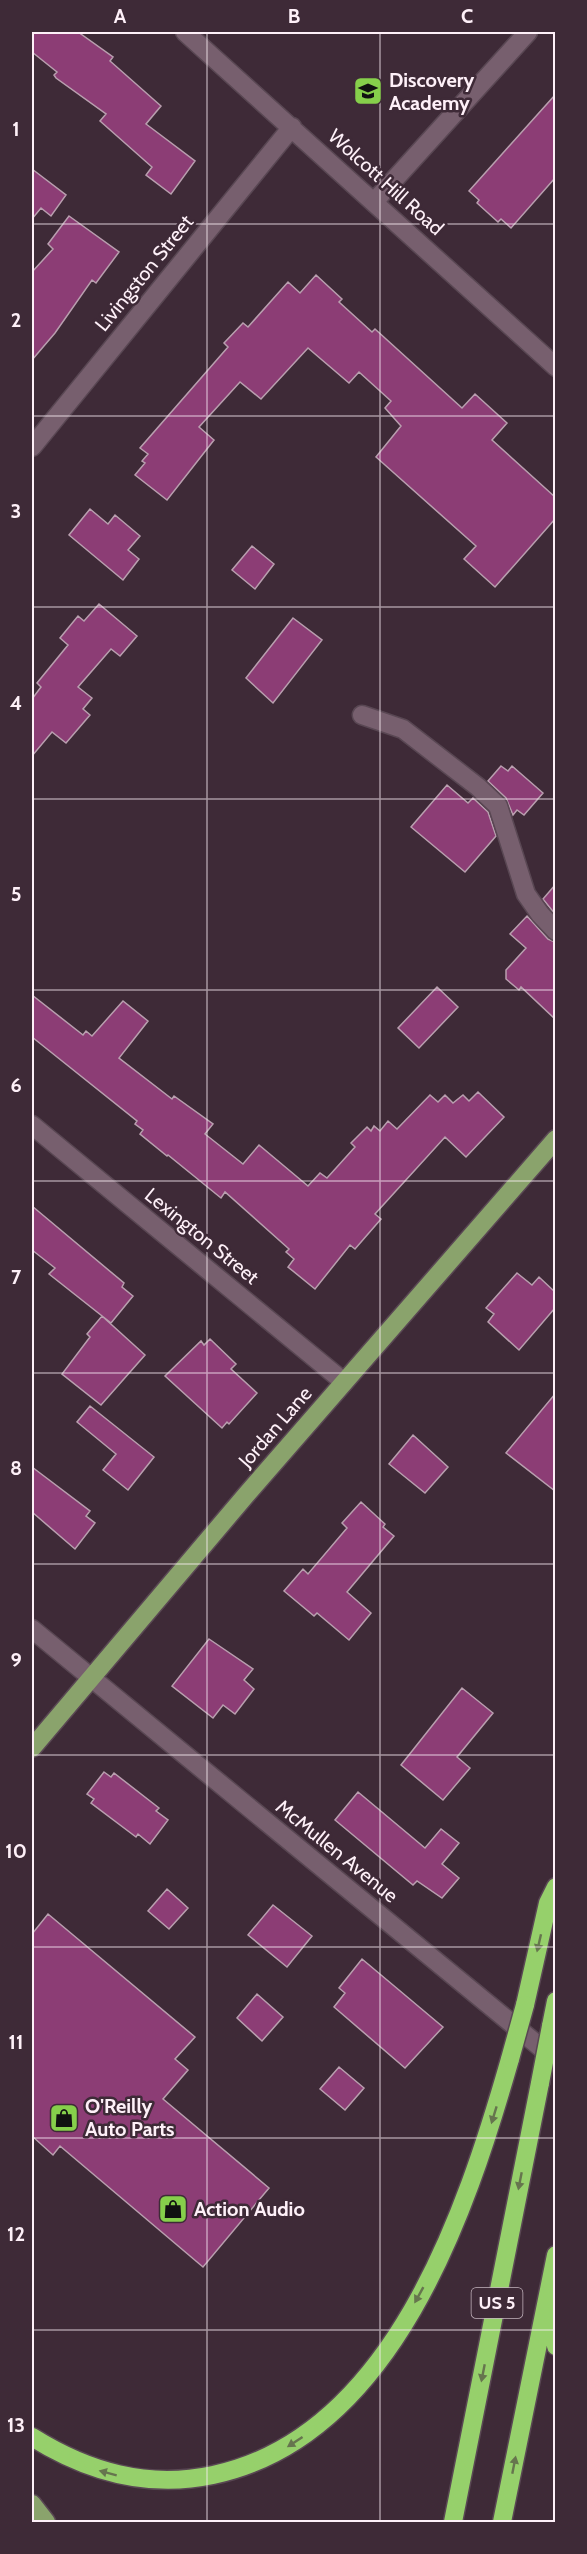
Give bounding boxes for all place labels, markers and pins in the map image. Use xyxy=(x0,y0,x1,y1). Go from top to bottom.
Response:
place label: Discovery Academy xyxy=(389,68,474,115)
school or university icon: Discovery Academy xyxy=(352,75,384,107)
place label: O'Reilly Auto Parts xyxy=(85,2094,175,2141)
shop icon: O'Reilly Auto Parts xyxy=(48,2102,80,2134)
shop icon: Action Audio xyxy=(157,2193,189,2225)
place label: Action Audio xyxy=(194,2197,305,2221)

